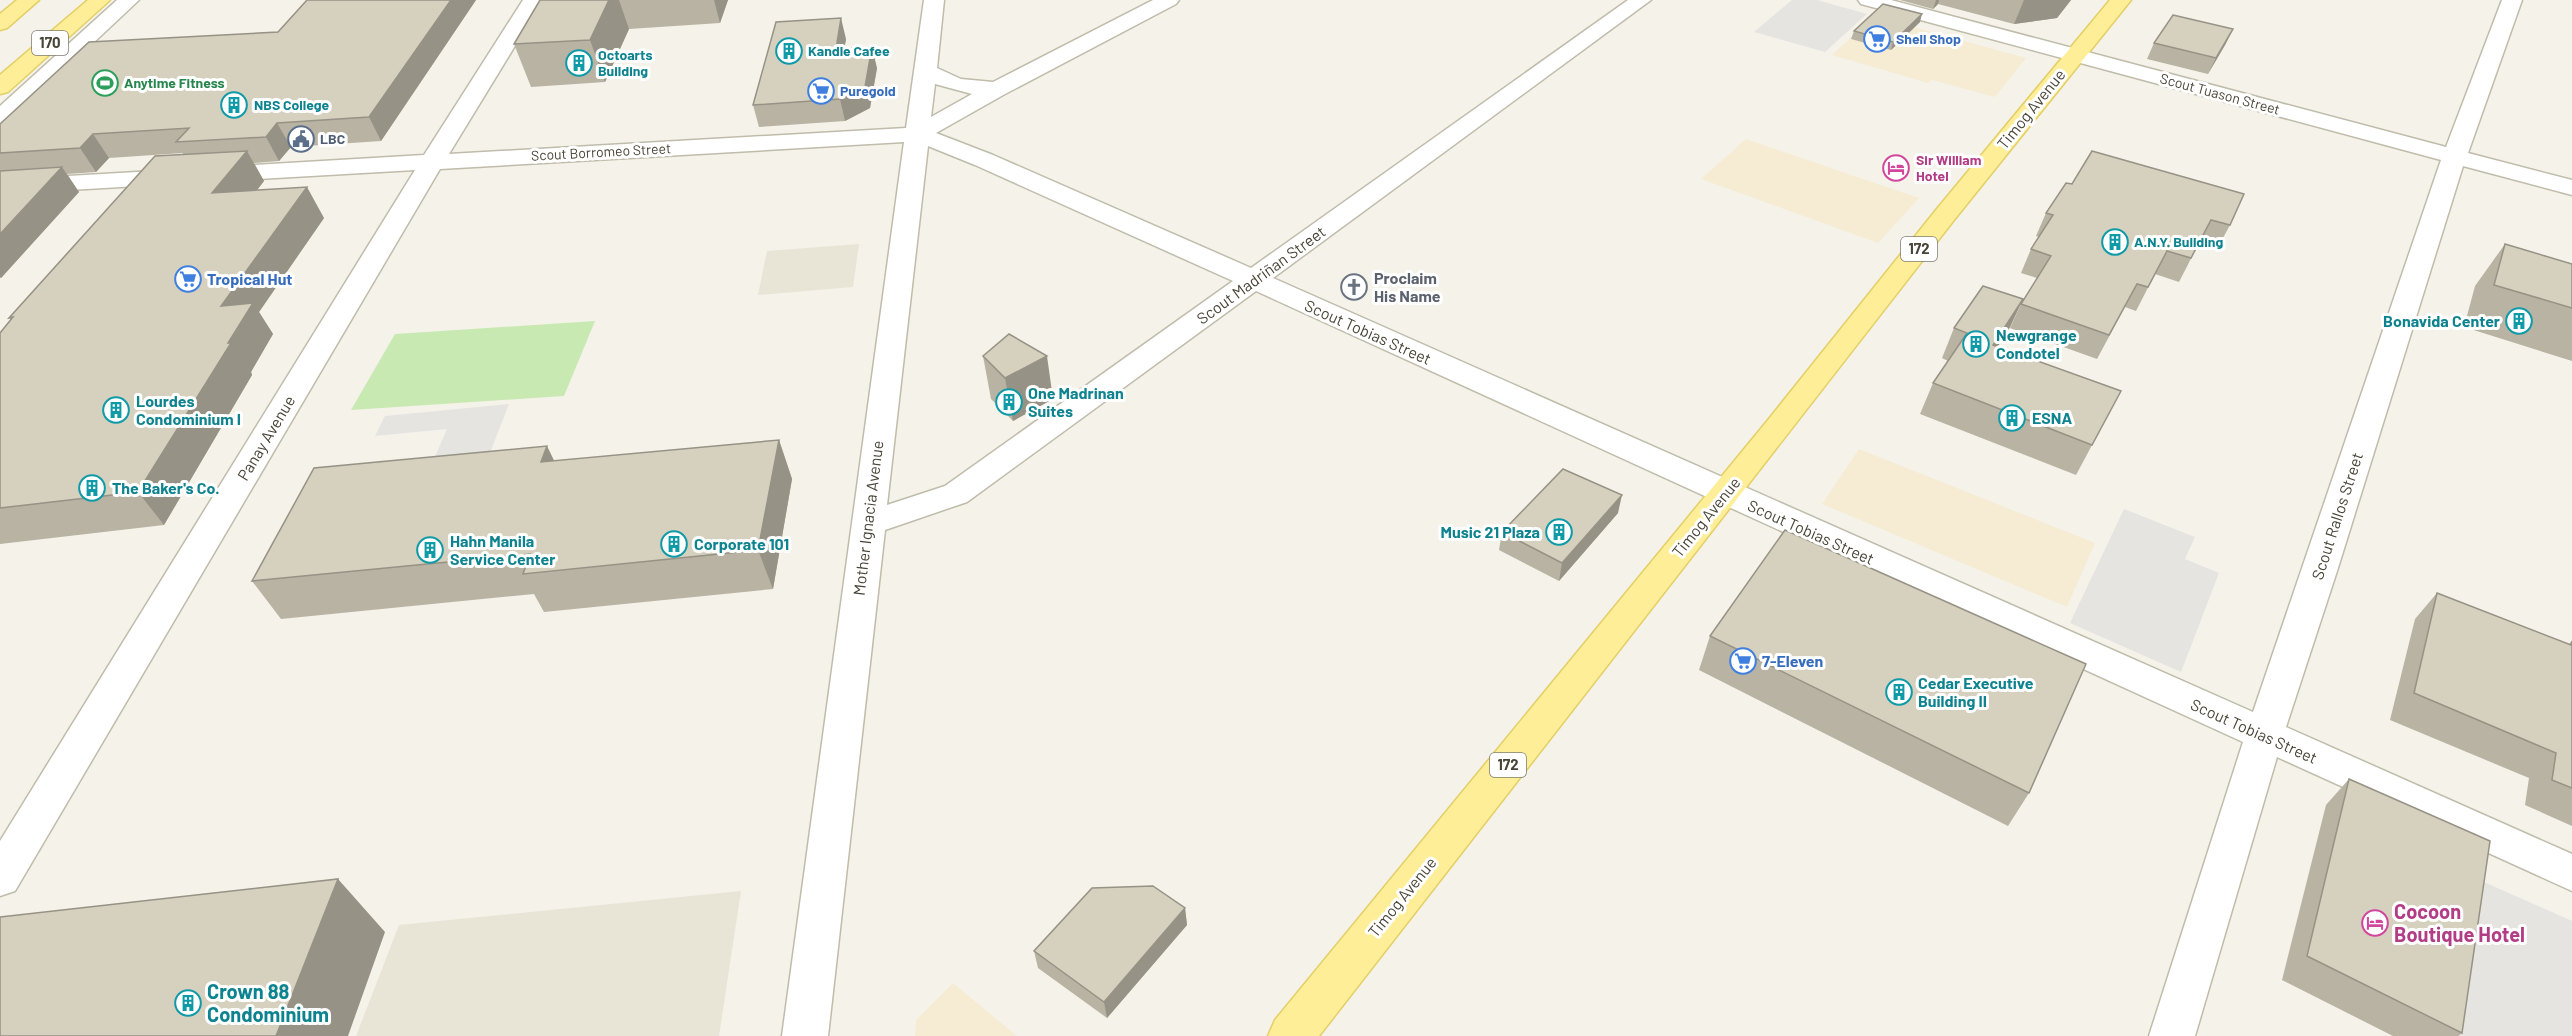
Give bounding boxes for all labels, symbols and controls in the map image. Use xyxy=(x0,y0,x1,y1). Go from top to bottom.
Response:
supermarket icon: Shell Shop xyxy=(1862,24,1892,54)
place label: Shell Shop xyxy=(1896,30,1961,47)
road number: 170 xyxy=(32,31,68,55)
building icon: Kandle Cafee xyxy=(774,36,804,66)
place label: Kandle Cafee xyxy=(808,42,890,59)
place label: Octoarts Building xyxy=(598,46,652,79)
building icon: Octoarts Building xyxy=(564,48,594,78)
street label: Timog Avenue xyxy=(1993,65,2069,153)
sports icon: Anytime Fitness xyxy=(90,68,120,98)
street label: Scout Tuason Street xyxy=(2158,69,2282,118)
place label: Anytime Fitness xyxy=(124,74,225,91)
supermarket icon: Puregold xyxy=(806,76,836,106)
place label: Puregold xyxy=(840,82,896,99)
building icon: NBS College xyxy=(219,90,249,120)
place label: NBS College xyxy=(254,96,330,113)
public building icon: LBC xyxy=(286,124,316,154)
place label: LBC xyxy=(320,130,345,147)
street label: Scout Borromeo Street xyxy=(531,139,671,164)
place label: Sir William Hotel xyxy=(1916,151,1982,184)
hotel icon: Sir William Hotel xyxy=(1881,153,1911,183)
street label: Scout Madriñan Street xyxy=(1193,222,1329,328)
building icon: A.N.Y. Building xyxy=(2100,227,2130,257)
place label: A.N.Y. Building xyxy=(2134,233,2224,250)
road number: 172 xyxy=(1901,237,1937,261)
supermarket icon: Tropical Hut xyxy=(173,264,203,294)
place label: Proclaim His Name xyxy=(1374,268,1441,305)
place label: Tropical Hut xyxy=(207,269,292,288)
church icon: Proclaim His Name xyxy=(1339,272,1369,302)
street label: Scout Tobias Street xyxy=(1302,295,1434,368)
building icon: Bonavida Center xyxy=(2504,306,2534,336)
place label: Bonavida Center xyxy=(2383,311,2500,330)
place label: Newgrange Condotel xyxy=(1996,325,2077,362)
building icon: Newgrange Condotel xyxy=(1961,329,1991,359)
place label: One Madrinan Suites xyxy=(1028,383,1124,420)
building icon: One Madrinan Suites xyxy=(994,387,1024,417)
place label: Lourdes Condominium I xyxy=(136,391,241,428)
street label: Panay Avenue xyxy=(233,392,298,484)
building icon: Lourdes Condominium I xyxy=(101,395,131,425)
building icon: ESNA xyxy=(1997,403,2027,433)
place label: ESNA xyxy=(2032,408,2073,427)
street label: Mother Ignacia Avenue xyxy=(849,439,886,597)
street label: Scout Rallos Street xyxy=(2307,450,2366,582)
building icon: The Baker's Co. xyxy=(77,473,107,503)
street label: Timog Avenue xyxy=(1668,473,1744,561)
place label: The Baker's Co. xyxy=(112,478,220,497)
street label: Scout Tobias Street xyxy=(1745,495,1877,568)
building icon: Music 21 Plaza xyxy=(1544,517,1574,547)
place label: Music 21 Plaza xyxy=(1440,522,1540,541)
building icon: Corporate 101 xyxy=(659,529,689,559)
place label: Hahn Manila Service Center xyxy=(450,531,555,568)
place label: Corporate 101 xyxy=(694,534,789,553)
building icon: Hahn Manila Service Center xyxy=(415,535,445,565)
supermarket icon: 7-Eleven xyxy=(1728,646,1758,676)
place label: 7-Eleven xyxy=(1762,651,1823,670)
place label: Cedar Executive Building II xyxy=(1918,673,2034,710)
building icon: Cedar Executive Building II xyxy=(1884,677,1914,707)
street label: Scout Tobias Street xyxy=(2188,694,2320,767)
road number: 172 xyxy=(1490,753,1526,777)
street label: Timog Avenue xyxy=(1364,853,1440,941)
place label: Cocoon Boutique Hotel xyxy=(2394,899,2525,946)
hotel icon: Cocoon Boutique Hotel xyxy=(2360,908,2390,938)
place label: Crown 88 Condominium xyxy=(207,979,329,1026)
building icon: Crown 88 Condominium xyxy=(173,988,203,1018)

